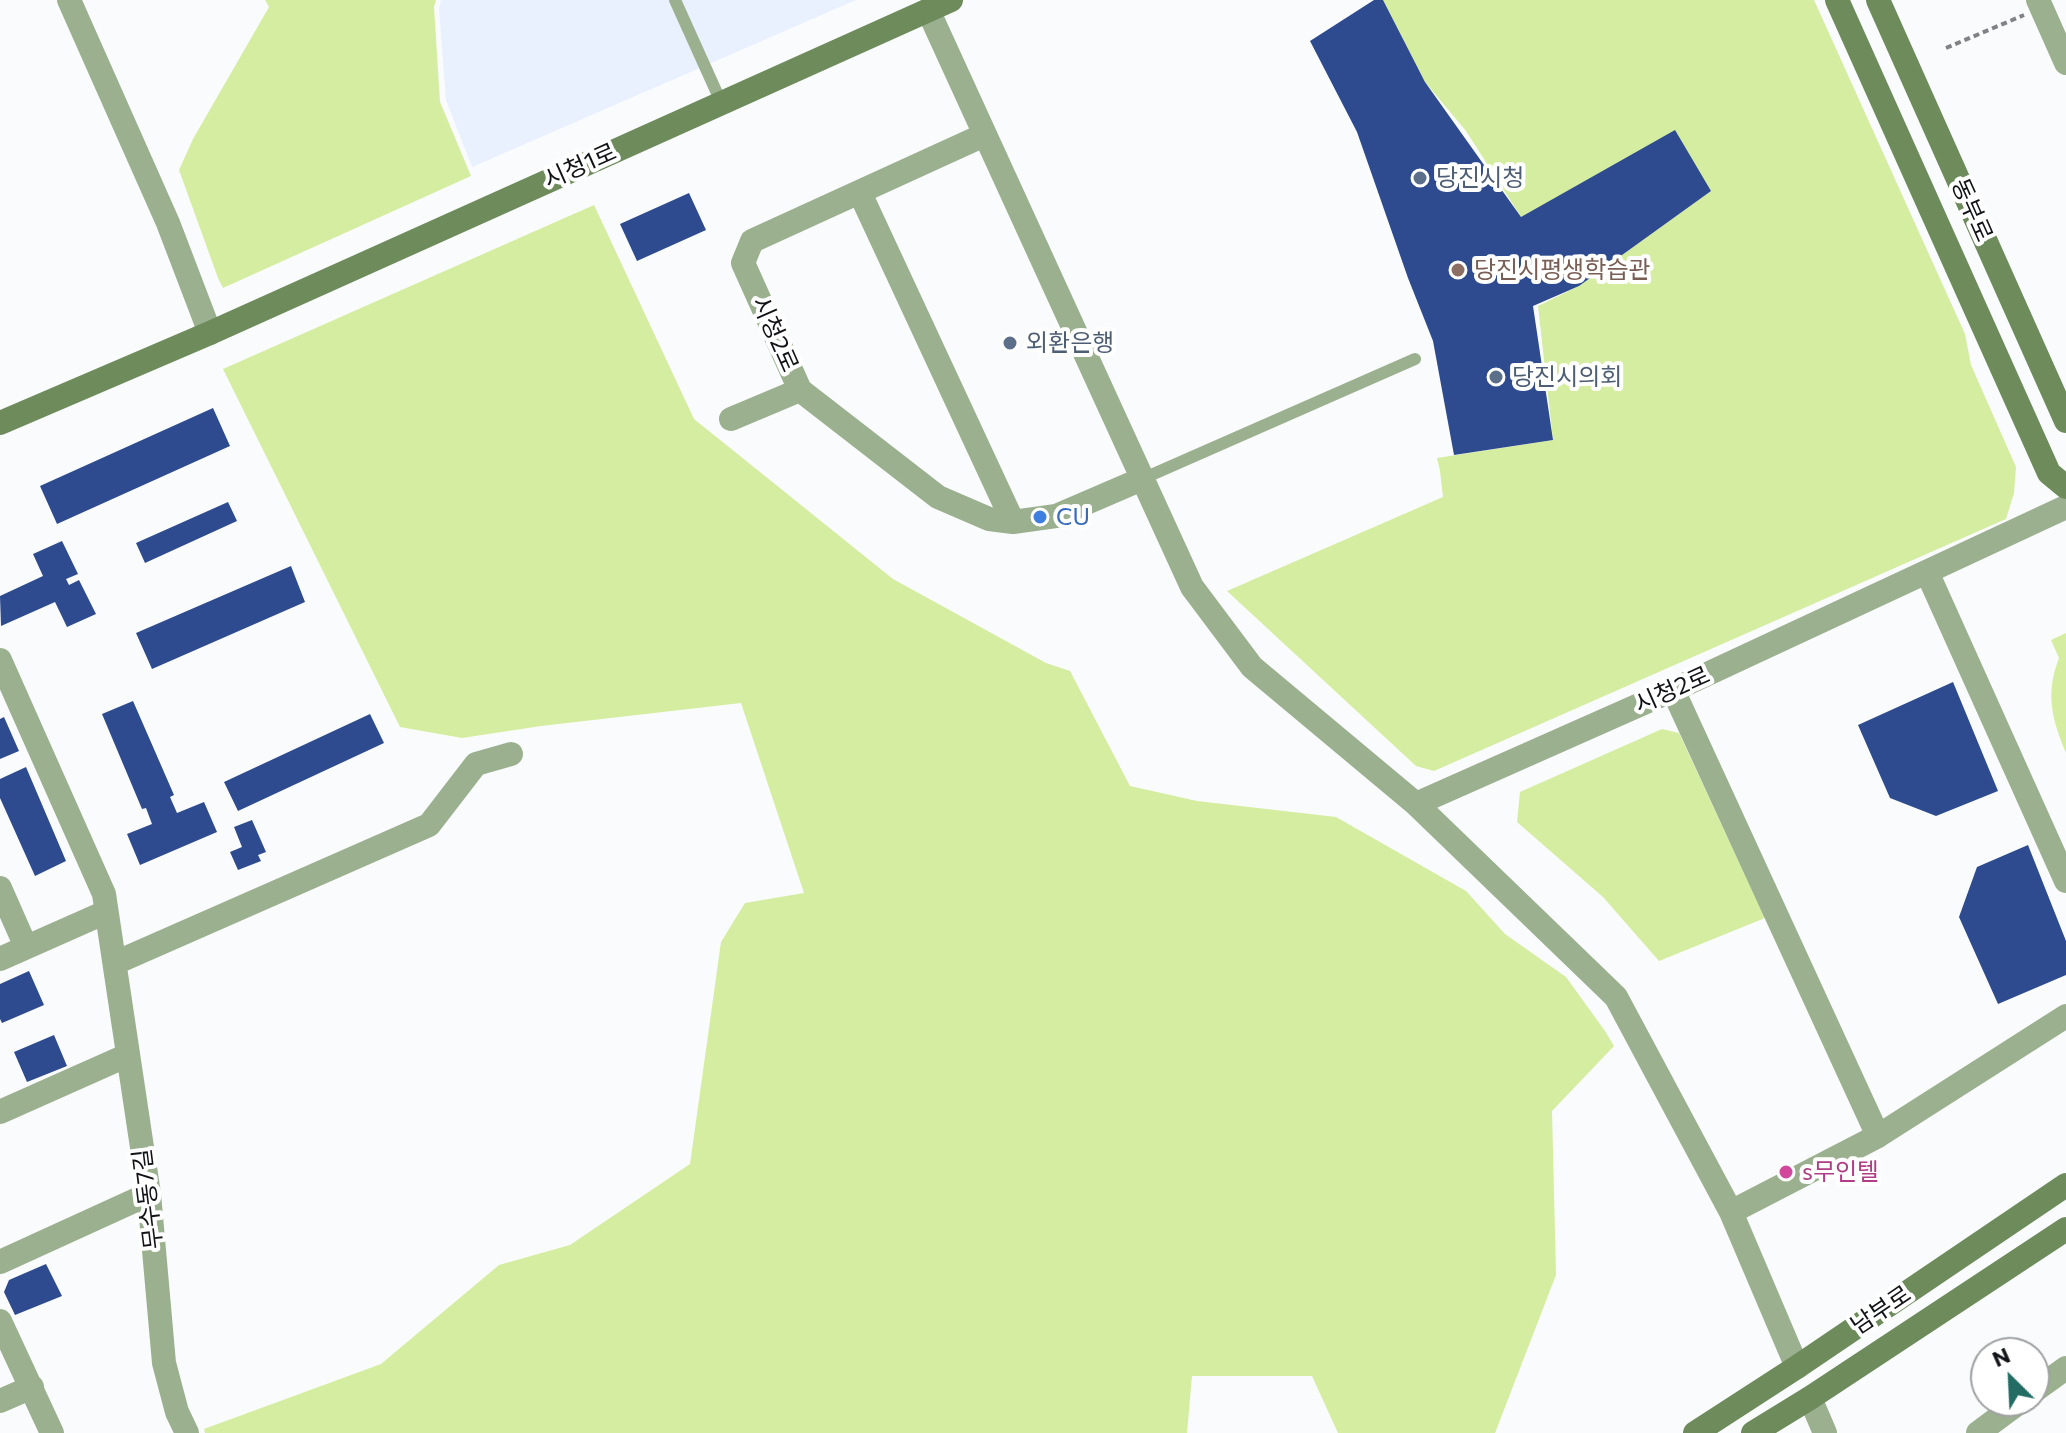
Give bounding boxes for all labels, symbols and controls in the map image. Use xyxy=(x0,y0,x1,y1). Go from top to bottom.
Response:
street label: 시청1로 xyxy=(539,137,621,195)
place label: 당진시청 xyxy=(1436,164,1524,192)
marker: 당진시청 xyxy=(1411,169,1429,187)
street label: 동부로 xyxy=(1945,174,1999,246)
place label: 당진시평생학습관 xyxy=(1474,256,1651,284)
marker: 당진시평생학습관 xyxy=(1449,261,1467,279)
street label: 시청2로 xyxy=(746,292,804,376)
place label: 외환은행 xyxy=(1026,329,1114,357)
marker: 외환은행 xyxy=(1001,334,1019,352)
place label: 당진시의회 xyxy=(1512,363,1622,391)
marker: 당진시의회 xyxy=(1487,368,1505,386)
place label: CU xyxy=(1056,503,1090,531)
marker: CU xyxy=(1031,508,1049,526)
street label: 시청2로 xyxy=(1630,661,1714,719)
street label: 무수동7길 xyxy=(128,1147,168,1251)
place label: s무인텔 xyxy=(1802,1158,1879,1186)
marker: s무인텔 xyxy=(1777,1163,1795,1181)
street label: 남부로 xyxy=(1845,1280,1917,1340)
north arrow xyxy=(1970,1337,2050,1417)
text: N xyxy=(1988,1341,2014,1372)

